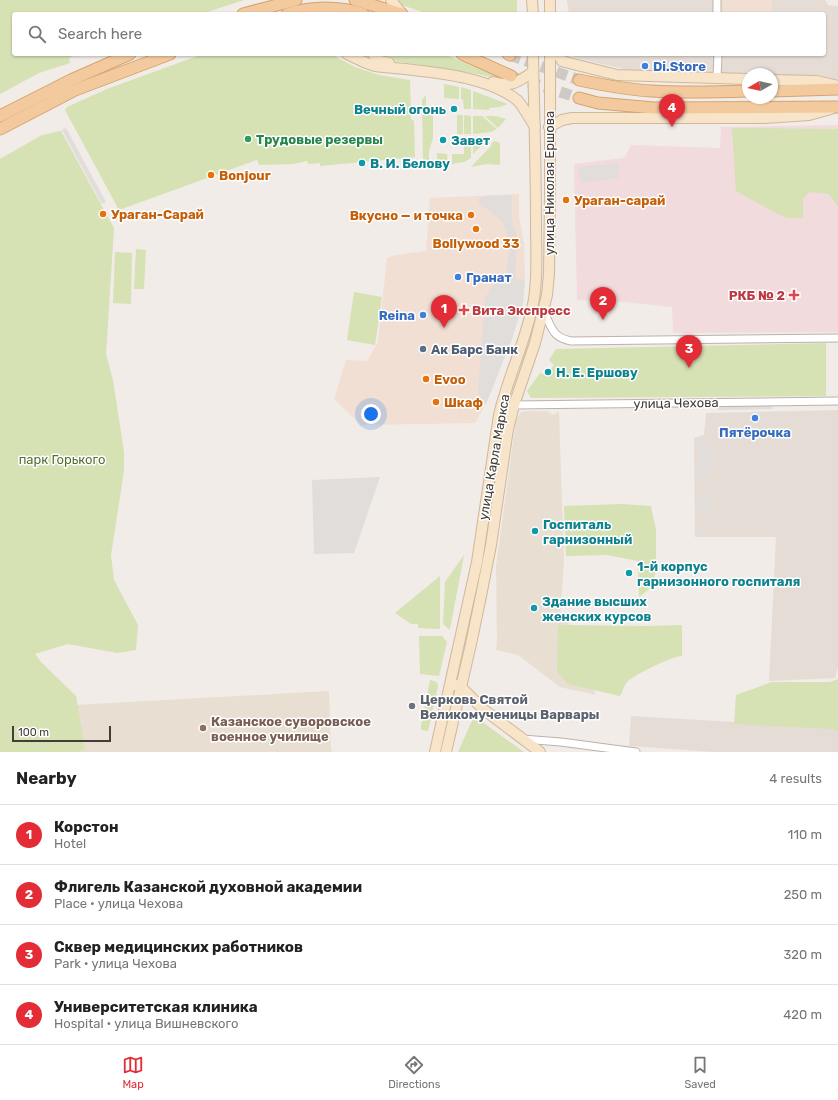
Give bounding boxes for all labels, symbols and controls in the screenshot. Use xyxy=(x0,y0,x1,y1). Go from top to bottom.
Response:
search box xyxy=(12,12,826,56)
icon: search xyxy=(26,23,48,45)
text: Search here xyxy=(58,25,142,43)
place label: Di.Store xyxy=(653,59,706,74)
marker: Di.Store xyxy=(640,61,650,71)
north arrow xyxy=(742,68,778,104)
pin: 4 xyxy=(659,94,685,127)
place label: Вечный огонь xyxy=(354,102,446,117)
marker: Вечный огонь xyxy=(449,104,459,114)
street label: улица Николая Ершова xyxy=(542,111,557,255)
place label: Трудовые резервы xyxy=(256,132,383,147)
place label: Завет xyxy=(451,133,490,148)
marker: Трудовые резервы xyxy=(243,134,253,144)
marker: Завет xyxy=(438,135,448,145)
place label: В. И. Белову xyxy=(370,156,450,171)
marker: В. И. Белову xyxy=(357,158,367,168)
place label: Bonjour xyxy=(219,168,271,183)
marker: Bonjour xyxy=(206,170,216,180)
place label: Ураган-сарай xyxy=(574,193,665,208)
marker: Ураган-сарай xyxy=(561,195,571,205)
place label: Ураган-Сарай xyxy=(111,207,204,222)
place label: Вкусно — и точка xyxy=(350,208,463,223)
marker: Ураган-Сарай xyxy=(98,209,108,219)
marker: Вкусно — и точка xyxy=(466,210,476,220)
marker: Bollywood 33 xyxy=(471,224,481,234)
place label: Bollywood 33 xyxy=(433,236,520,251)
place label: Гранат xyxy=(466,270,512,285)
marker: Гранат xyxy=(453,272,463,282)
pin: 2 xyxy=(590,287,616,320)
place label: РКБ № 2 xyxy=(729,288,785,303)
marker: РКБ № 2 xyxy=(788,289,800,301)
pin: 1 xyxy=(431,295,457,328)
place label: Вита Экспресс xyxy=(472,303,571,318)
marker: Вита Экспресс xyxy=(459,305,469,315)
place label: Reina xyxy=(379,308,415,323)
marker: Reina xyxy=(418,310,428,320)
pin: 3 xyxy=(676,335,702,368)
place label: Ак Барс Банк xyxy=(431,342,518,357)
marker: Ак Барс Банк xyxy=(418,344,428,354)
place label: Н. Е. Ершову xyxy=(556,365,638,380)
marker: Н. Е. Ершову xyxy=(543,367,553,377)
place label: Evoo xyxy=(434,372,466,387)
marker: Evoo xyxy=(421,374,431,384)
street label: улица Карла Маркса xyxy=(476,393,512,521)
place label: Шкаф xyxy=(444,395,483,410)
street label: улица Чехова xyxy=(633,395,719,411)
marker: Шкаф xyxy=(431,397,441,407)
your location xyxy=(361,404,381,424)
marker: Пятёрочка xyxy=(750,413,760,423)
place label: Пятёрочка xyxy=(719,425,791,440)
park label: парк Горького xyxy=(19,452,105,467)
place label: Госпиталь гарнизонный xyxy=(543,517,632,547)
marker: Госпиталь гарнизонный xyxy=(530,526,540,536)
place label: 1-й корпус гарнизонного госпиталя xyxy=(637,559,801,589)
marker: 1-й корпус гарнизонного госпиталя xyxy=(624,568,634,578)
place label: Здание высших женских курсов xyxy=(542,594,652,624)
marker: Здание высших женских курсов xyxy=(529,603,539,613)
place label: Церковь Святой Великомученицы Варвары xyxy=(420,692,600,722)
marker: Церковь Святой Великомученицы Варвары xyxy=(407,701,417,711)
place label: Казанское суворовское военное училище xyxy=(211,714,371,744)
marker: Казанское суворовское военное училище xyxy=(198,723,208,733)
scale bar xyxy=(12,724,111,743)
text: 100 m xyxy=(18,726,49,739)
text: Nearby xyxy=(16,768,77,788)
text: 4 results xyxy=(769,771,822,786)
text: Корстон xyxy=(54,818,119,836)
text: 1 xyxy=(26,827,32,842)
text: 110 m xyxy=(788,827,822,842)
text: Hotel xyxy=(54,836,86,851)
text: Флигель Казанской духовной академии xyxy=(54,878,362,896)
text: 2 xyxy=(25,887,33,902)
text: 250 m xyxy=(784,887,822,902)
text: Place · улица Чехова xyxy=(54,896,183,911)
text: Сквер медицинских работников xyxy=(54,938,303,956)
text: 3 xyxy=(25,947,33,962)
text: 320 m xyxy=(784,947,822,962)
text: Park · улица Чехова xyxy=(54,956,177,971)
text: Университетская клиника xyxy=(54,998,258,1016)
text: 4 xyxy=(25,1007,33,1022)
text: 420 m xyxy=(783,1007,822,1022)
text: Hospital · улица Вишневского xyxy=(54,1016,238,1031)
tab: Map xyxy=(122,1054,144,1091)
tab: Directions xyxy=(388,1054,440,1091)
tab: Saved xyxy=(685,1054,716,1091)

